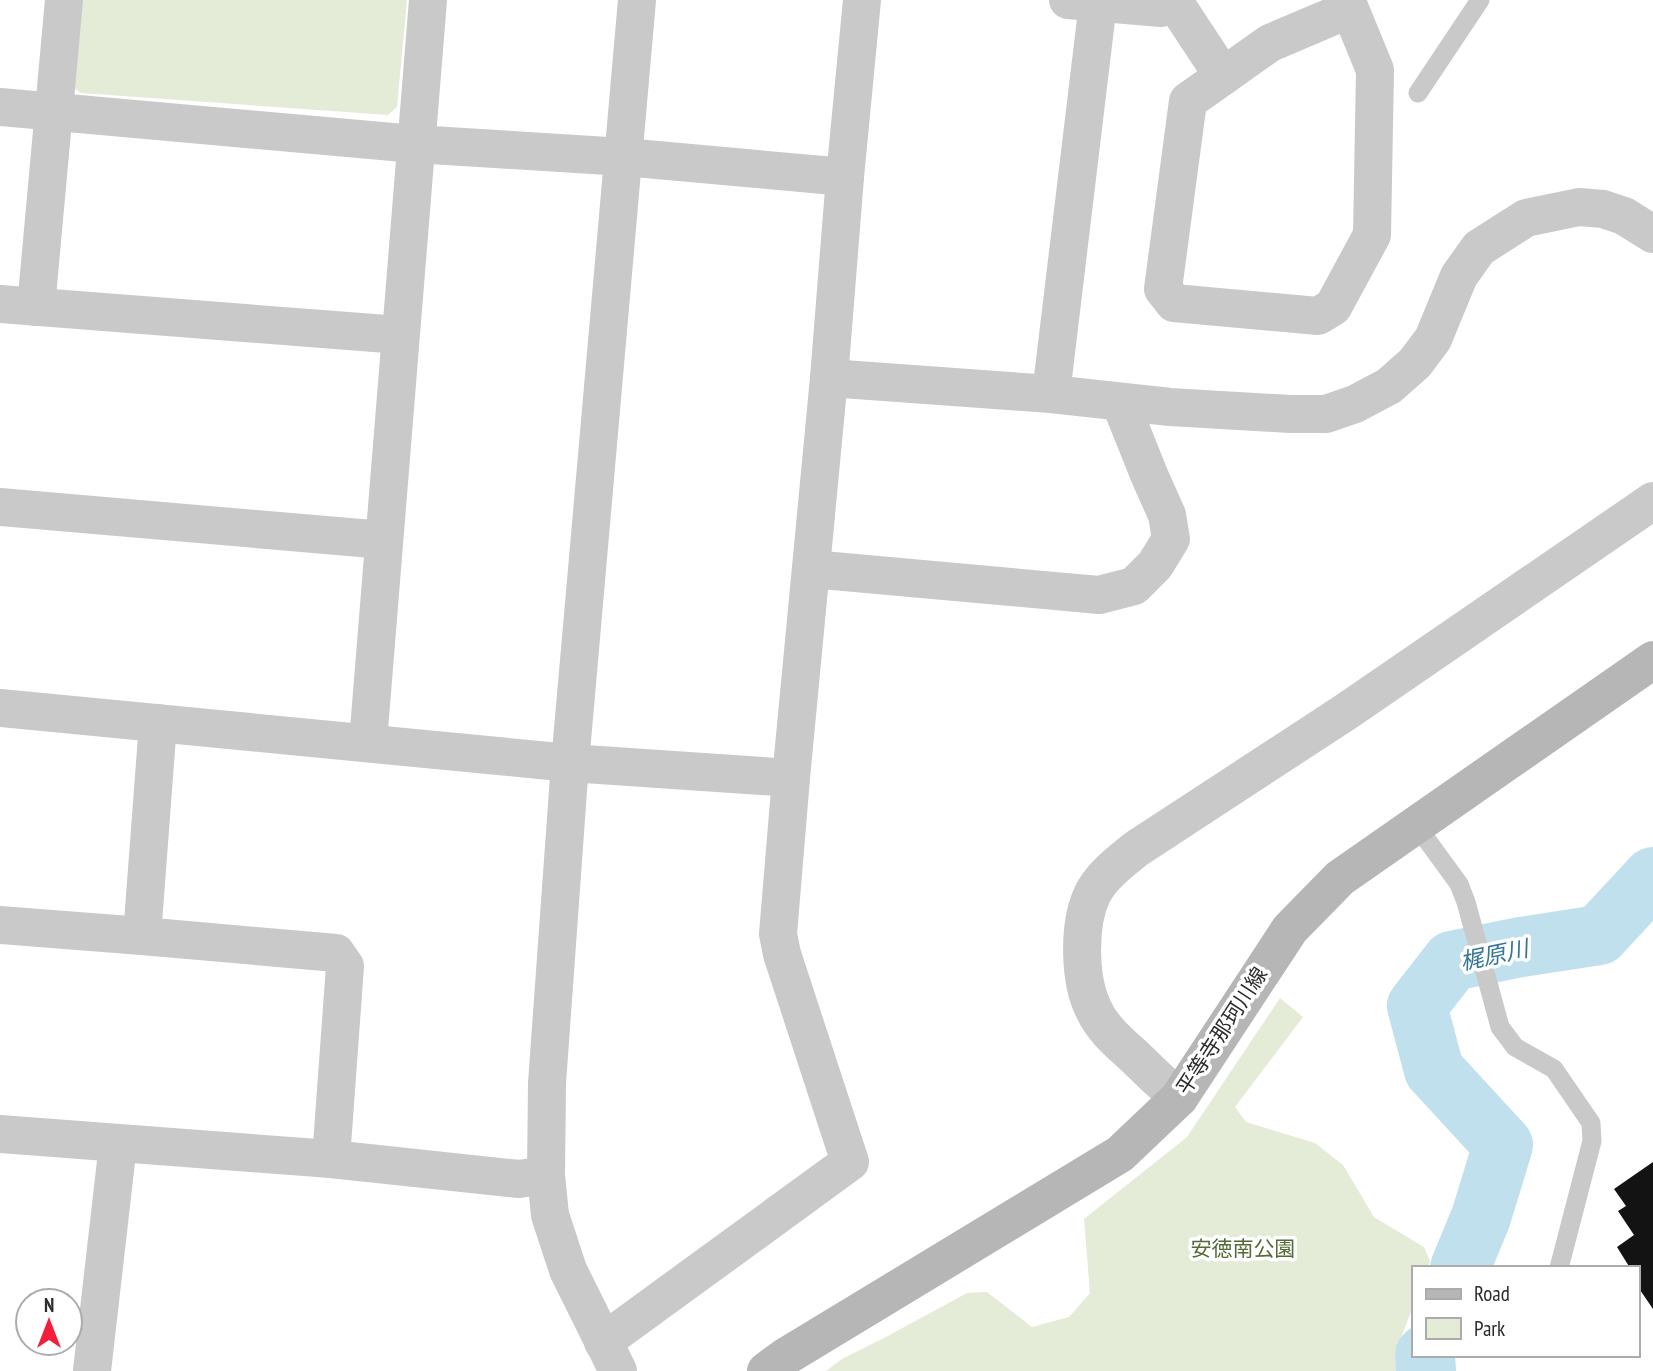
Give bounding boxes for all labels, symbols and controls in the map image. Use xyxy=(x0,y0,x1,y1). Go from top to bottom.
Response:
water label: 梶原川 xyxy=(1457,933,1534,976)
street label: 平等寺那珂川線 xyxy=(1170,962,1273,1100)
park label: 安徳南公園 xyxy=(1191,1235,1296,1262)
legend xyxy=(1412,1266,1639,1357)
text: Road xyxy=(1474,1280,1510,1307)
north arrow xyxy=(14,1287,84,1357)
text: N xyxy=(44,1293,54,1317)
text: Park xyxy=(1474,1315,1505,1342)

